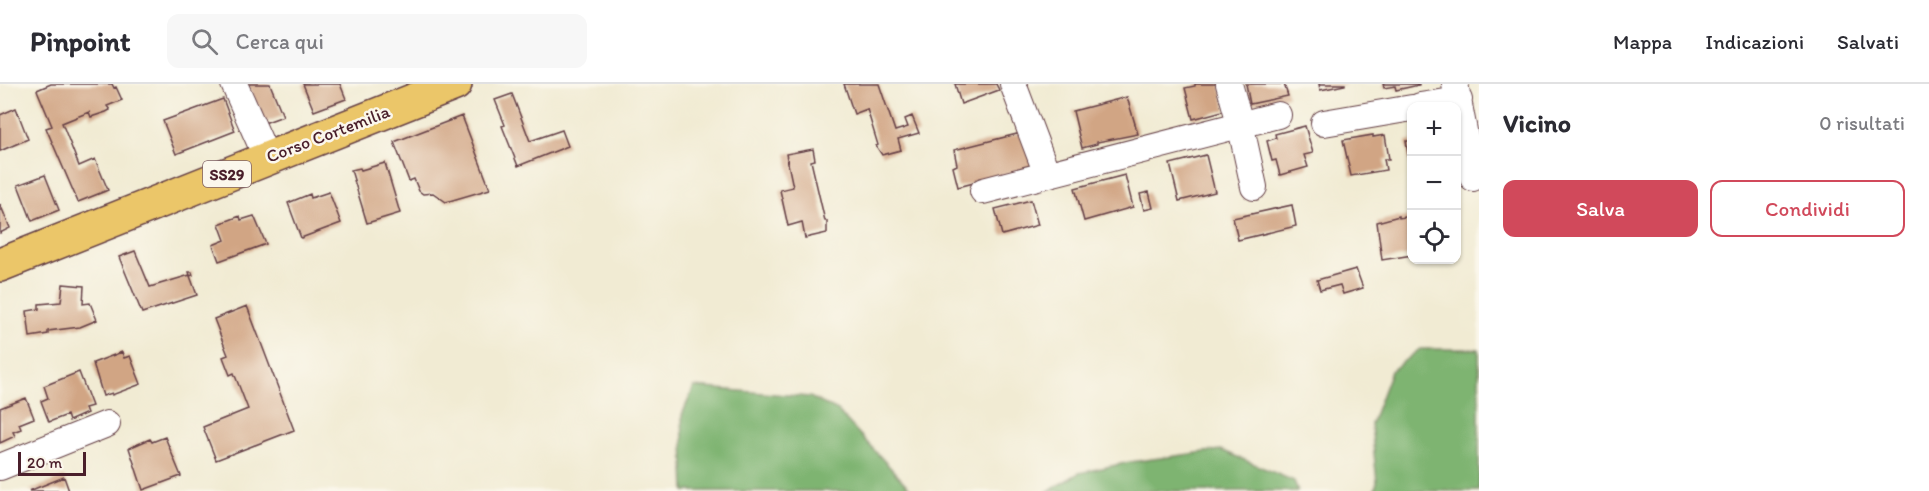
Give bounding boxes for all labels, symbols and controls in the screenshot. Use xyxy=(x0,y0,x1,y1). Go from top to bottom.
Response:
search box xyxy=(167,14,587,68)
text: Pinpoint xyxy=(30,24,131,58)
icon: search xyxy=(188,25,221,58)
text: Cerca qui xyxy=(236,28,324,55)
text: Mappa xyxy=(1613,29,1672,54)
text: Indicazioni xyxy=(1705,29,1804,54)
text: Salvati xyxy=(1837,29,1899,54)
street label: Corso Cortemilia xyxy=(263,100,393,168)
map controls xyxy=(1407,102,1461,264)
button: + xyxy=(1407,102,1461,156)
text: Vicino xyxy=(1503,107,1571,139)
text: 0 risultati xyxy=(1819,111,1905,135)
button: − xyxy=(1407,156,1461,210)
road number: SS29 xyxy=(203,161,251,187)
button: Salva xyxy=(1503,180,1698,237)
button: Condividi xyxy=(1710,180,1905,237)
button: locate xyxy=(1407,210,1461,264)
scale bar xyxy=(18,449,86,476)
text: 20 m xyxy=(27,453,62,472)

